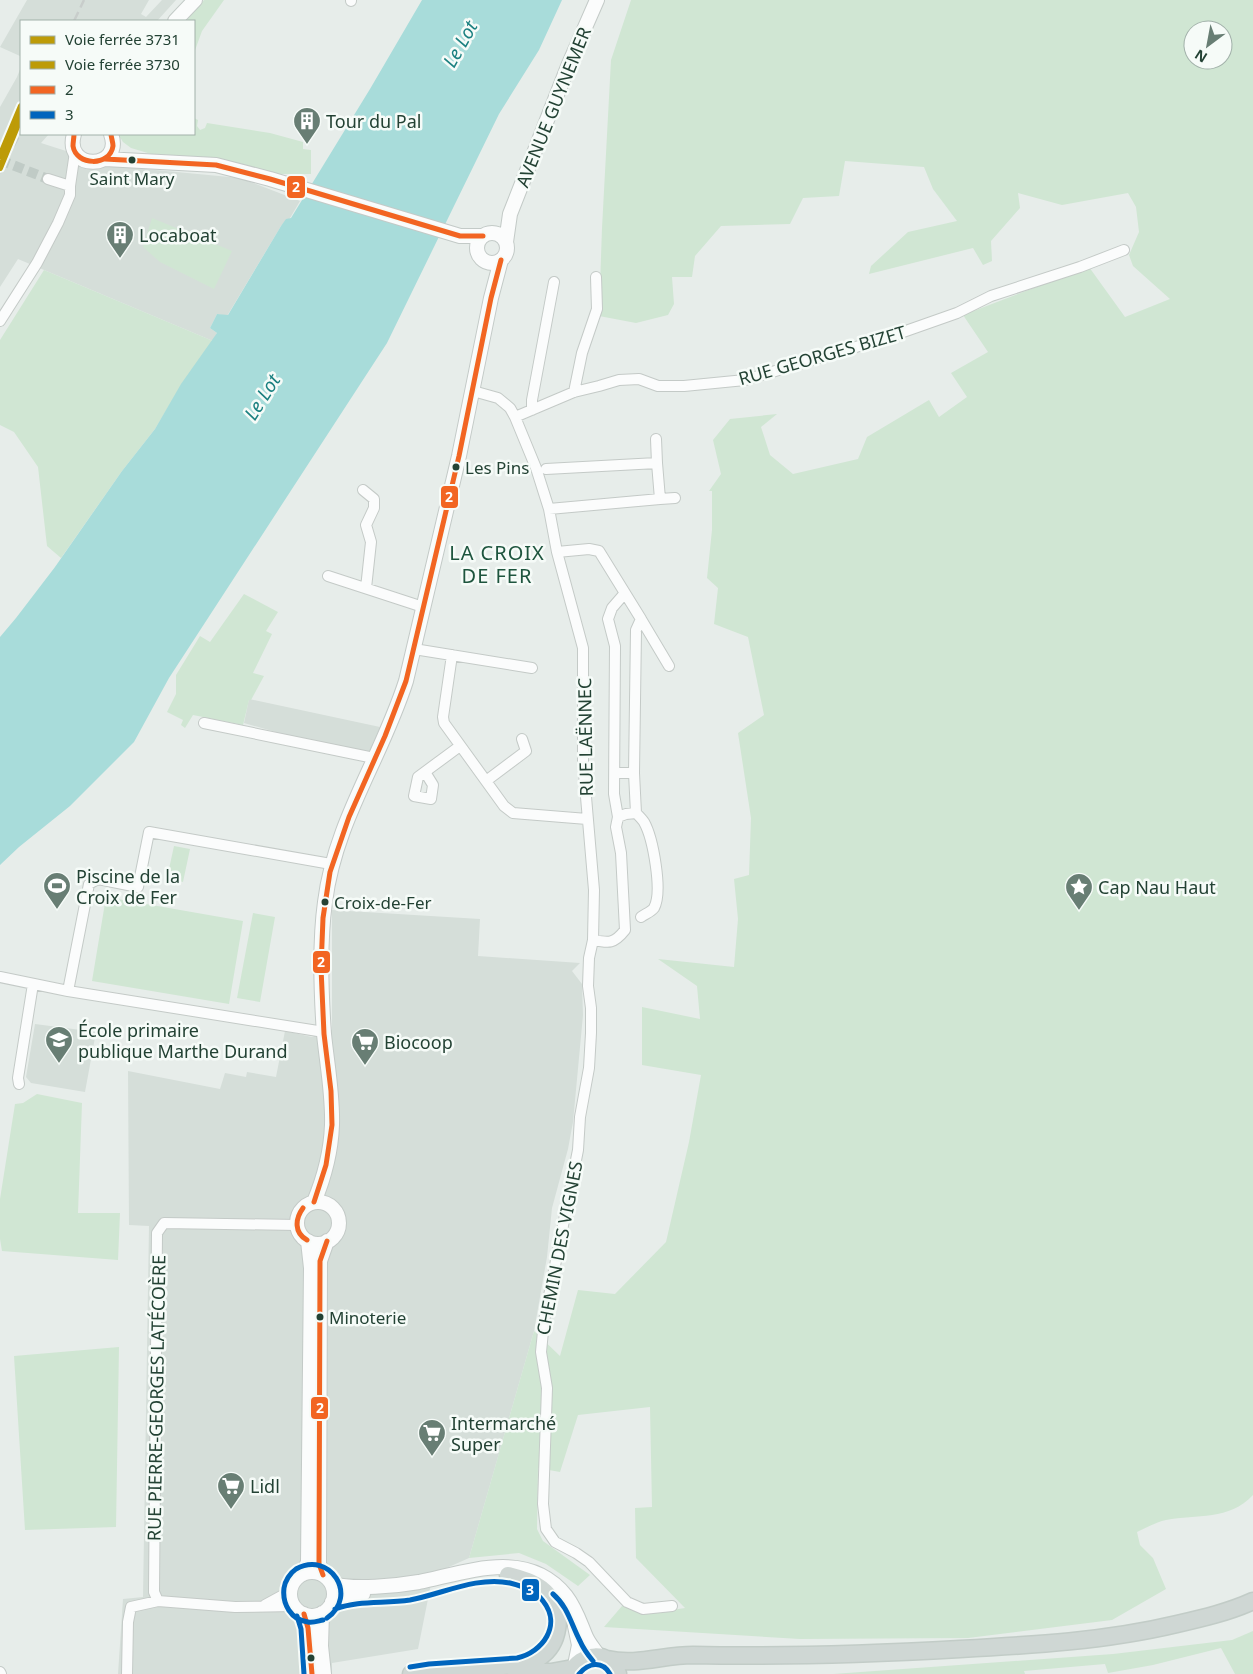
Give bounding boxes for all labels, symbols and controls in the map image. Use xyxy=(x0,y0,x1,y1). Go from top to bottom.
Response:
water label: Le Lot xyxy=(437,15,484,72)
legend xyxy=(20,20,195,135)
north arrow xyxy=(1183,20,1233,70)
street label: AVENUE GUYNEMER xyxy=(510,23,596,191)
text: Voie ferrée 3731 xyxy=(65,29,180,49)
text: N xyxy=(1191,45,1211,68)
text: Voie ferrée 3730 xyxy=(65,54,180,74)
text: 2 xyxy=(65,79,74,99)
text: 3 xyxy=(65,104,74,124)
building icon: Tour du Pal xyxy=(292,106,322,145)
place label: Tour du Pal xyxy=(326,109,421,133)
marker: Saint Mary xyxy=(127,155,137,165)
place label: Saint Mary xyxy=(90,167,175,190)
line badge: 2 xyxy=(286,175,306,199)
text: 2 xyxy=(292,177,300,196)
building icon: Locaboat xyxy=(105,220,135,259)
place label: Locaboat xyxy=(139,223,217,247)
street label: RUE GEORGES BIZET xyxy=(735,320,909,390)
water label: Le Lot xyxy=(238,368,287,425)
place label: Les Pins xyxy=(465,456,529,479)
marker: Les Pins xyxy=(451,462,461,472)
line badge: 2 xyxy=(440,485,459,509)
text: 2 xyxy=(445,487,453,506)
district label: LA CROIX DE FER xyxy=(449,539,545,589)
street label: RUE LAËNNEC xyxy=(572,677,598,797)
place label: Piscine de la Croix de Fer xyxy=(76,864,180,909)
sports icon: Piscine de la Croix de Fer xyxy=(42,871,72,910)
place icon: Cap Nau Haut xyxy=(1064,872,1094,911)
place label: Cap Nau Haut xyxy=(1098,875,1216,899)
place label: Croix-de-Fer xyxy=(334,891,432,914)
marker: Croix-de-Fer xyxy=(320,897,330,907)
line badge: 2 xyxy=(312,950,331,974)
text: 2 xyxy=(317,952,325,971)
place label: École primaire publique Marthe Durand xyxy=(78,1018,288,1063)
school or university icon: École primaire publique Marthe Durand xyxy=(44,1025,74,1064)
supermarket icon: Biocoop xyxy=(350,1027,380,1066)
place label: Biocoop xyxy=(384,1030,453,1054)
street label: CHEMIN DES VIGNES xyxy=(530,1159,588,1337)
street label: RUE PIERRE-GEORGES LATÉCOÈRE xyxy=(142,1255,170,1541)
place label: Minoterie xyxy=(329,1306,406,1329)
marker: Minoterie xyxy=(315,1312,325,1322)
line badge: 2 xyxy=(310,1396,329,1420)
text: 2 xyxy=(316,1398,324,1417)
place label: Intermarché Super xyxy=(451,1411,556,1456)
supermarket icon: Intermarché Super xyxy=(417,1418,447,1457)
supermarket icon: Lidl xyxy=(216,1471,246,1510)
place label: Lidl xyxy=(250,1474,280,1498)
line badge: 3 xyxy=(521,1578,540,1602)
text: 3 xyxy=(526,1580,534,1599)
unlabelled marker xyxy=(306,1653,316,1663)

